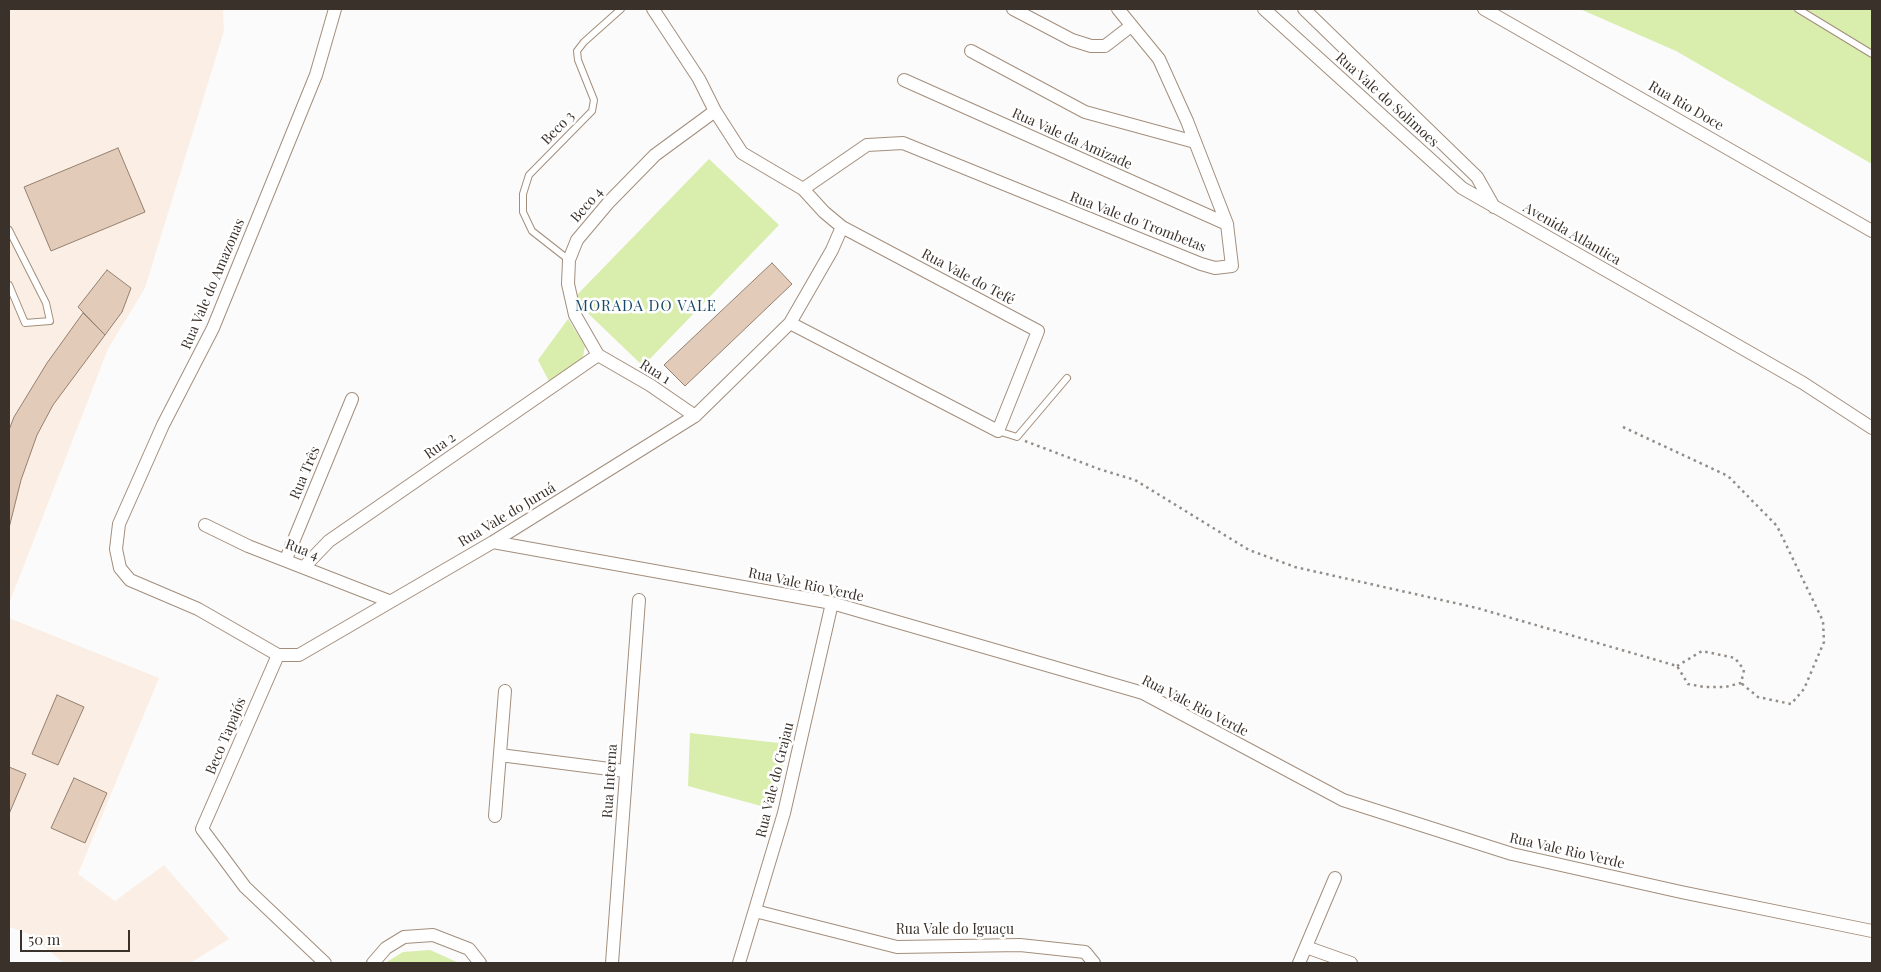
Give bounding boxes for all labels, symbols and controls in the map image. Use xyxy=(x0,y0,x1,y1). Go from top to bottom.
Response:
street label: Rua Vale do Solimoes xyxy=(1332,49,1442,151)
street label: Rua Rio Doce xyxy=(1646,78,1726,134)
street label: Rua Vale da Amizade xyxy=(1009,105,1135,173)
street label: Beco 3 xyxy=(538,108,578,148)
street label: Beco 4 xyxy=(567,184,607,226)
street label: Rua Vale do Trombetas xyxy=(1068,188,1208,256)
street label: Avenida Atlantica xyxy=(1520,199,1624,269)
street label: Rua Vale do Amazonas xyxy=(178,216,248,352)
street label: Rua Vale do Tefé xyxy=(919,245,1017,309)
district label: MORADA DO VALE xyxy=(573,297,719,315)
street label: Rua 1 xyxy=(637,356,673,388)
street label: Rua 2 xyxy=(421,429,459,463)
street label: Rua Três xyxy=(286,444,324,502)
street label: Rua Vale do Juruá xyxy=(455,479,559,551)
street label: Rua 4 xyxy=(283,536,321,564)
street label: Rua Vale Rio Verde xyxy=(747,565,865,605)
street label: Rua Vale Rio Verde xyxy=(1139,672,1251,740)
street label: Beco Tapajós xyxy=(202,695,250,777)
street label: Rua Vale do Grajau xyxy=(753,721,797,839)
street label: Rua Interna xyxy=(599,743,621,819)
street label: Rua Vale Rio Verde xyxy=(1508,830,1626,872)
scale bar xyxy=(22,920,132,952)
street label: Rua Vale do Iguaçu xyxy=(896,922,1014,938)
text: 50 m xyxy=(28,929,60,949)

